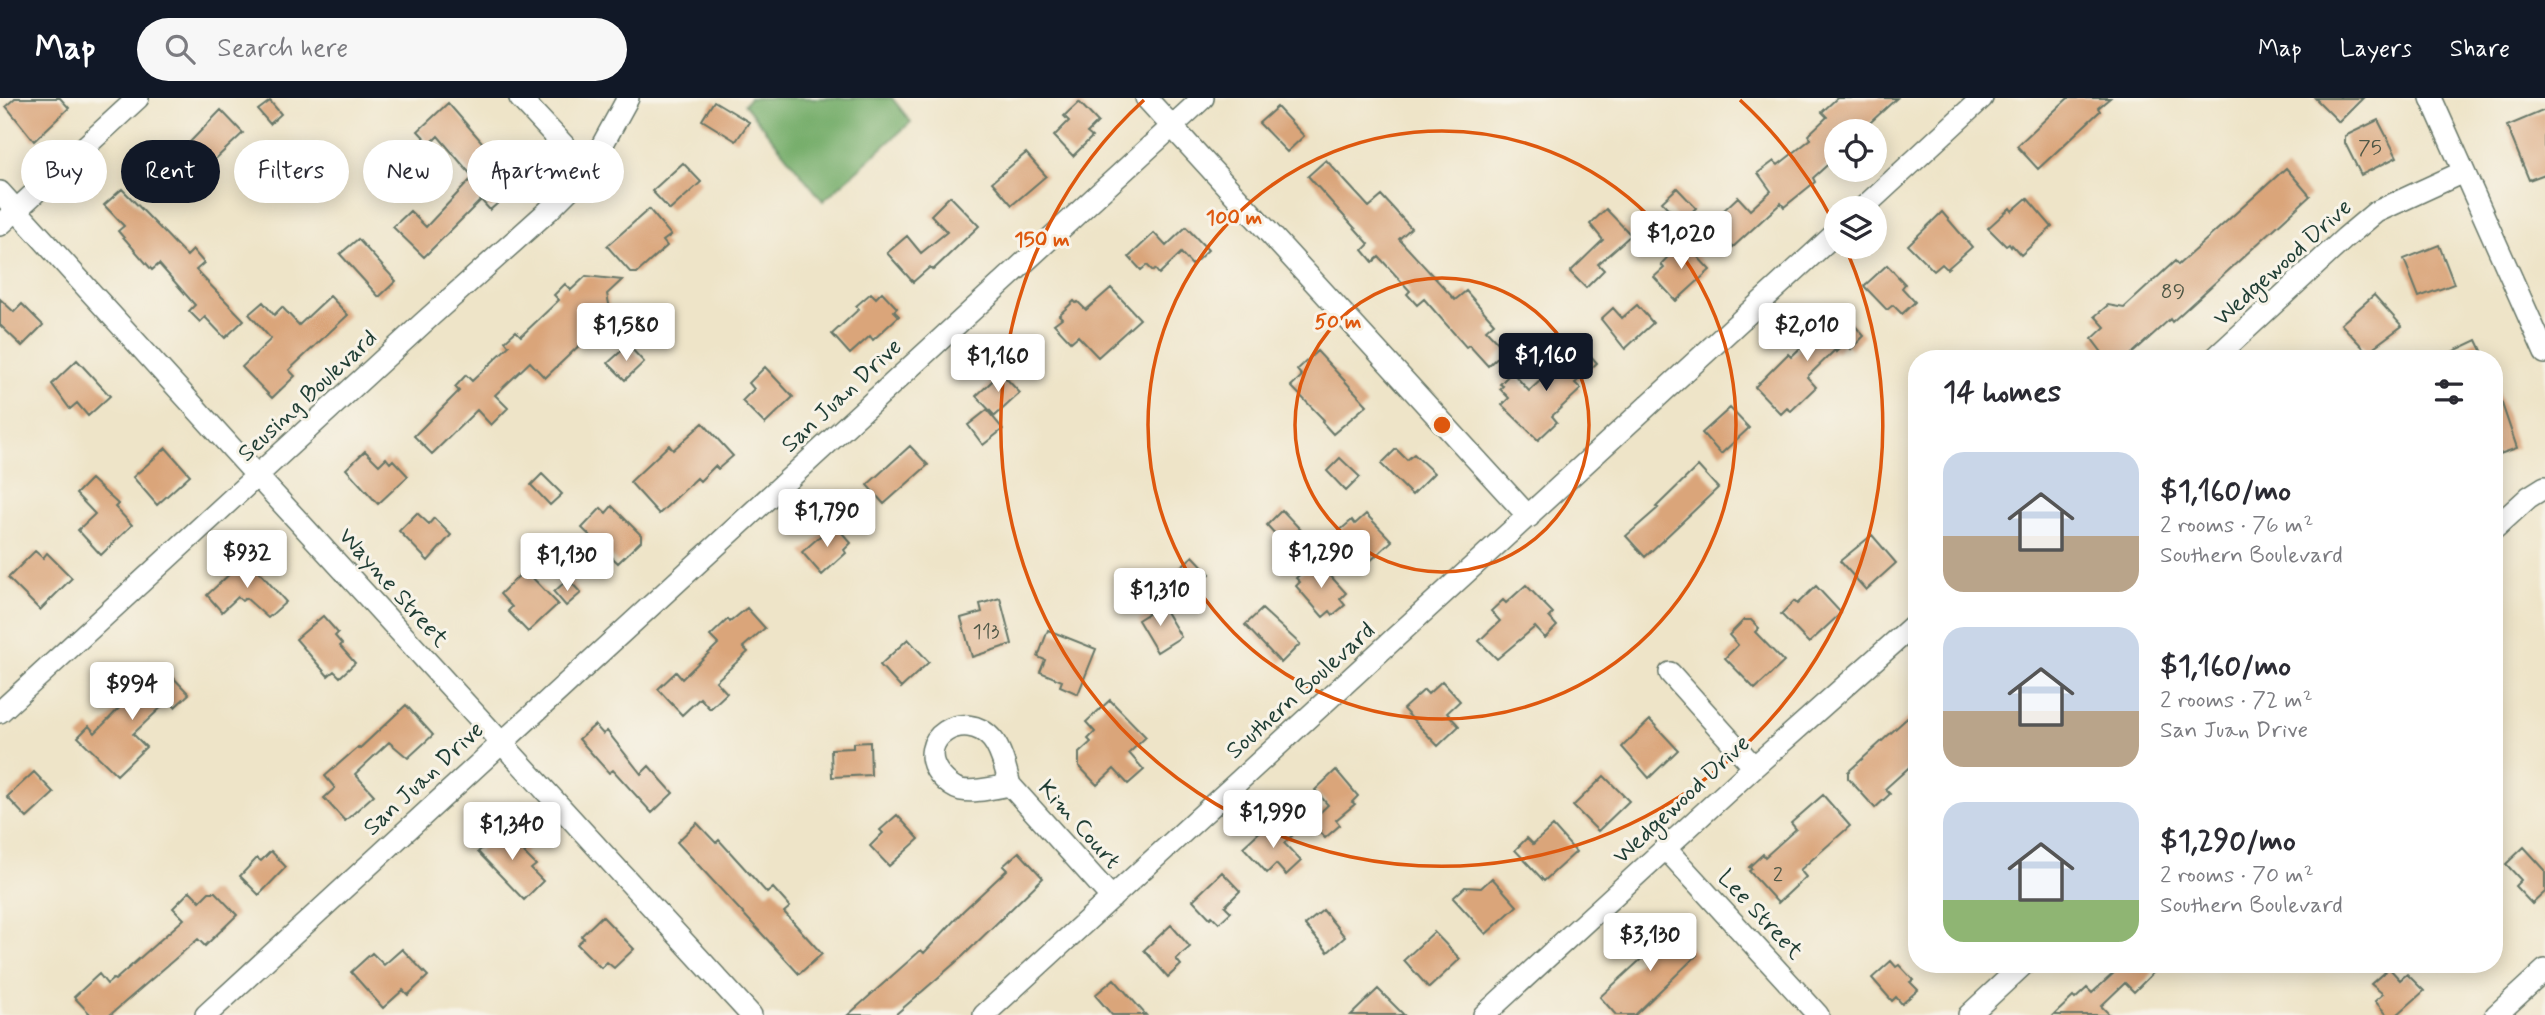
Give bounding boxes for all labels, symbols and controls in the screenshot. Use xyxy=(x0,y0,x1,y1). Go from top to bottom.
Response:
search box xyxy=(137,18,627,81)
text: Map xyxy=(35,27,95,71)
icon: search xyxy=(161,30,199,68)
text: Search here xyxy=(217,32,348,66)
text: Map xyxy=(2258,34,2302,65)
text: Layers xyxy=(2340,34,2412,65)
text: Share xyxy=(2450,34,2510,65)
map controls xyxy=(1824,119,1887,259)
button: locate xyxy=(1824,119,1887,182)
house number: 75 xyxy=(2358,134,2382,162)
chip: Buy xyxy=(21,140,107,203)
chip: Rent xyxy=(121,140,220,203)
chip: Filters xyxy=(234,140,349,203)
chip: New xyxy=(363,140,453,203)
chip: Apartment xyxy=(467,140,624,203)
street label: Wedgewood Drive xyxy=(2207,192,2360,335)
button: layers xyxy=(1824,196,1887,259)
text: 100 m xyxy=(1206,204,1262,232)
pin: $1,020 xyxy=(1624,212,1738,271)
text: $1,020 xyxy=(1647,219,1715,249)
text: 150 m xyxy=(1014,226,1070,254)
house number: 89 xyxy=(2161,278,2185,306)
pin: $1,580 xyxy=(569,303,683,363)
pin: $2,010 xyxy=(1750,303,1864,363)
text: 50 m xyxy=(1315,308,1362,336)
text: $1,580 xyxy=(593,311,659,341)
text: $2,010 xyxy=(1775,311,1839,341)
street label: Seusing Boulevard xyxy=(231,323,385,469)
street label: San Juan Drive xyxy=(775,332,909,460)
pin: $1,160 xyxy=(941,334,1055,394)
pin: $1,160 xyxy=(1489,334,1603,393)
text: $1,160 xyxy=(1515,341,1577,371)
text: $1,160 xyxy=(967,342,1029,372)
text: 14 homes xyxy=(1943,373,2061,412)
icon: filters xyxy=(2430,373,2468,411)
centre of rings xyxy=(1430,413,1454,437)
text: $1,160/mo xyxy=(2160,472,2291,511)
icon: home xyxy=(1999,480,2083,564)
pin: $1,790 xyxy=(770,490,884,549)
text: $1,790 xyxy=(794,497,860,527)
text: 2 rooms · 76 m² xyxy=(2160,511,2313,541)
street label: Wayne Street xyxy=(331,521,455,655)
pin: $932 xyxy=(206,531,288,590)
pin: $1,290 xyxy=(1264,531,1378,590)
pin: $1,130 xyxy=(510,533,624,593)
text: $932 xyxy=(223,538,271,568)
text: $1,290 xyxy=(1288,538,1354,568)
text: $1,130 xyxy=(537,541,597,571)
text: Southern Boulevard xyxy=(2160,541,2343,571)
pin: $1,310 xyxy=(1103,568,1217,628)
text: $1,310 xyxy=(1130,576,1190,606)
street label: Southern Boulevard xyxy=(1220,616,1382,766)
house number: 113 xyxy=(973,618,1000,646)
text: $1,160/mo xyxy=(2160,647,2291,686)
icon: home xyxy=(1999,655,2083,739)
pin: $994 xyxy=(91,662,173,722)
text: $994 xyxy=(106,670,158,700)
text: 2 rooms · 72 m² xyxy=(2160,686,2313,716)
street label: San Juan Drive xyxy=(357,715,491,843)
text: San Juan Drive xyxy=(2160,716,2308,746)
street label: Wedgewood Drive xyxy=(1607,728,1759,873)
street label: Kim Court xyxy=(1031,774,1127,876)
pin: $1,990 xyxy=(1216,790,1330,850)
text: $1,990 xyxy=(1239,798,1307,828)
pin: $1,340 xyxy=(455,802,569,862)
text: $1,340 xyxy=(480,810,544,840)
text: $1,290/mo xyxy=(2160,822,2296,861)
icon: home xyxy=(1999,830,2083,914)
house number: 2 xyxy=(1773,861,1783,889)
text: 2 rooms · 70 m² xyxy=(2160,861,2314,891)
street label: Lee Street xyxy=(1710,863,1810,967)
text: Southern Boulevard xyxy=(2160,891,2343,921)
pin: $3,130 xyxy=(1593,914,1707,973)
text: $3,130 xyxy=(1619,921,1681,951)

